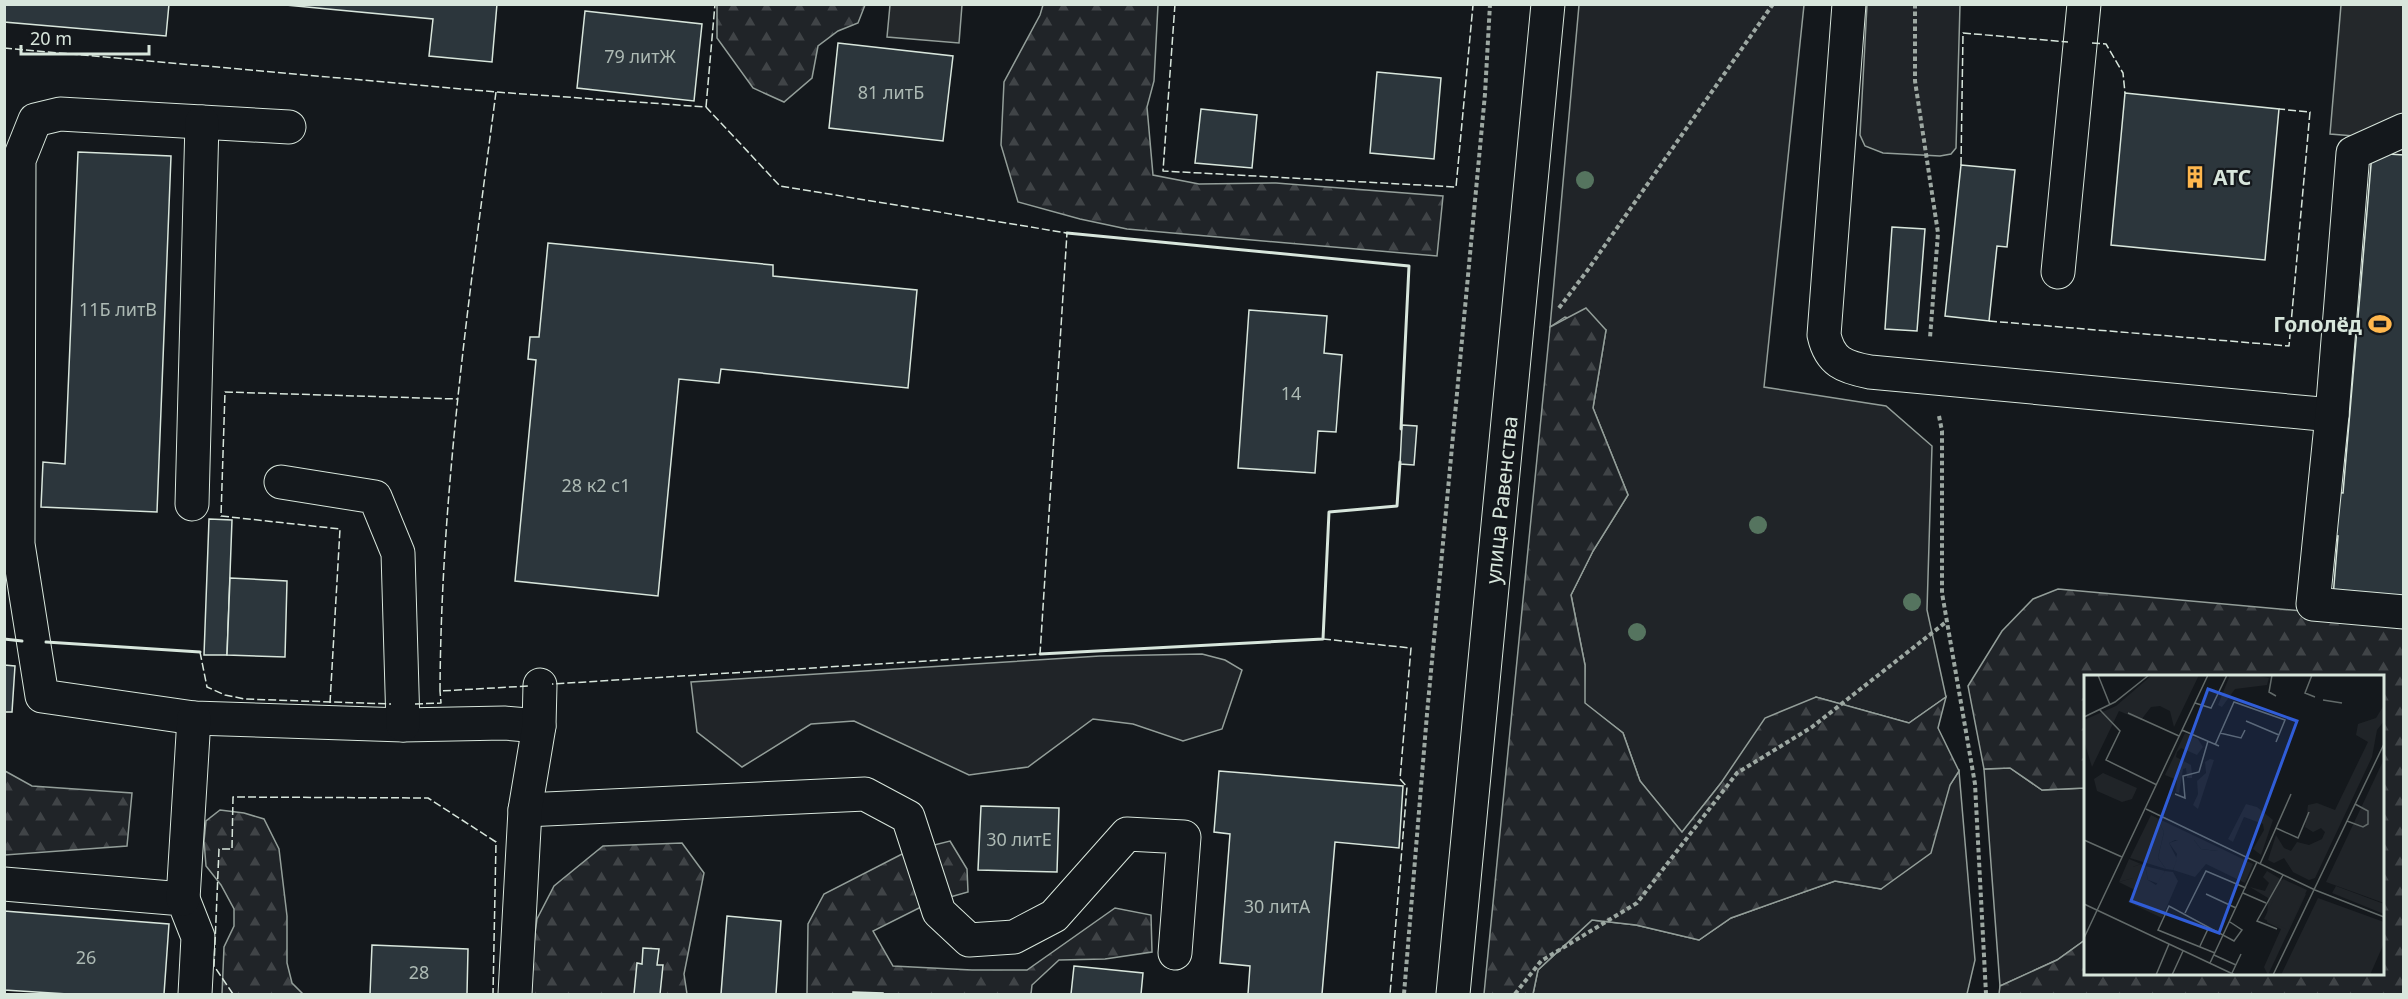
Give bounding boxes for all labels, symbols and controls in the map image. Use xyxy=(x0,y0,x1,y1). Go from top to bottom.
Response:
scale bar xyxy=(21,18,148,56)
text: 20 m xyxy=(30,26,72,50)
house number: 79 литЖ xyxy=(604,44,676,68)
house number: 81 литБ xyxy=(858,80,924,104)
place label: АТС xyxy=(2213,163,2251,191)
building icon: АТС xyxy=(2182,164,2208,190)
house number: 11Б литВ xyxy=(79,297,157,321)
place label: Гололёд xyxy=(2273,310,2363,338)
sports icon: Гололёд xyxy=(2367,311,2393,337)
house number: 14 xyxy=(1281,381,1301,405)
street label: улица Равенства xyxy=(1478,415,1524,585)
house number: 28 к2 с1 xyxy=(562,473,630,497)
inset map xyxy=(2084,675,2384,975)
house number: 30 литЕ xyxy=(986,827,1052,851)
house number: 30 литА xyxy=(1244,894,1311,918)
house number: 26 xyxy=(76,945,96,969)
house number: 28 xyxy=(409,960,429,984)

